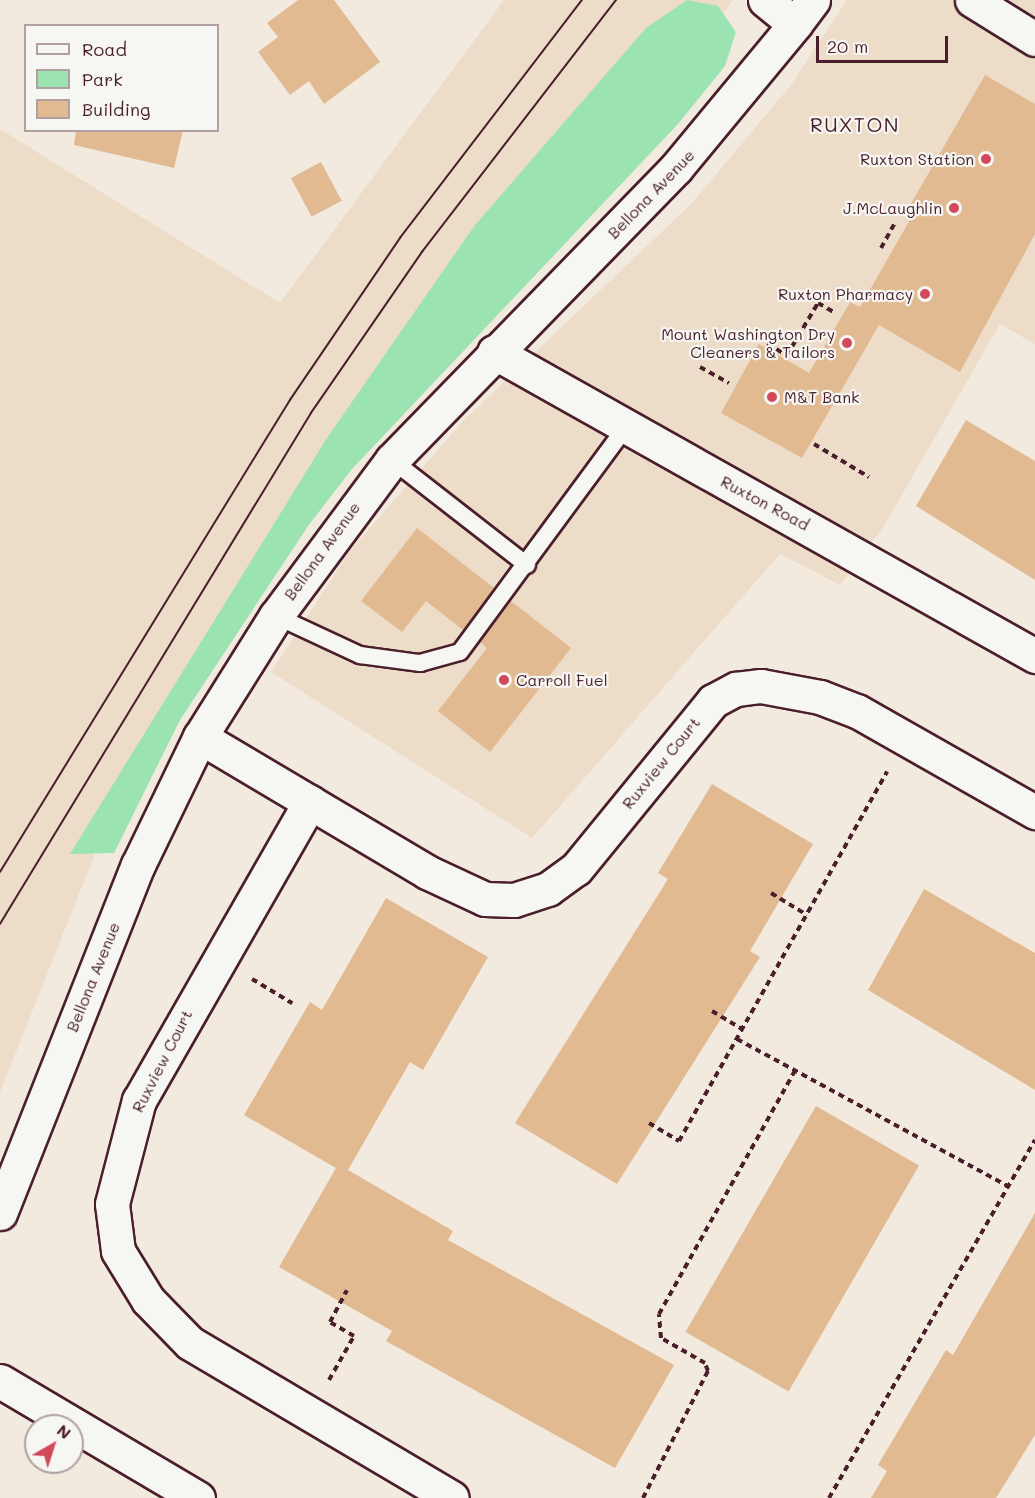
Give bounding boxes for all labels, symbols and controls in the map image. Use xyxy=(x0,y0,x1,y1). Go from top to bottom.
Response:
legend xyxy=(24,24,219,132)
scale bar xyxy=(819,24,951,62)
text: 20 m xyxy=(827,34,868,58)
text: Road xyxy=(82,37,127,61)
text: Park xyxy=(82,67,123,91)
text: Building xyxy=(82,97,150,121)
district label: RUXTON xyxy=(810,112,900,136)
street label: Bellona Avenue xyxy=(604,145,698,243)
place label: Ruxton Station xyxy=(860,149,974,169)
marker: Ruxton Station xyxy=(979,152,993,166)
place label: J.McLaughlin xyxy=(843,198,942,218)
marker: J.McLaughlin xyxy=(947,201,961,215)
place label: Ruxton Pharmacy xyxy=(778,284,913,304)
marker: Ruxton Pharmacy xyxy=(918,287,932,301)
place label: Mount Washington Dry Cleaners & Tailors xyxy=(661,324,835,362)
marker: Mount Washington Dry Cleaners & Tailors xyxy=(840,336,854,350)
place label: M&T Bank xyxy=(784,387,860,407)
marker: M&T Bank xyxy=(765,390,779,404)
street label: Ruxton Road xyxy=(717,472,813,534)
street label: Bellona Avenue xyxy=(280,498,364,604)
place label: Carroll Fuel xyxy=(516,670,608,690)
marker: Carroll Fuel xyxy=(497,673,511,687)
street label: Ruxview Court xyxy=(618,713,704,813)
street label: Bellona Avenue xyxy=(62,919,124,1035)
street label: Ruxview Court xyxy=(128,1006,196,1116)
north arrow xyxy=(24,1414,84,1474)
text: N xyxy=(53,1419,76,1443)

